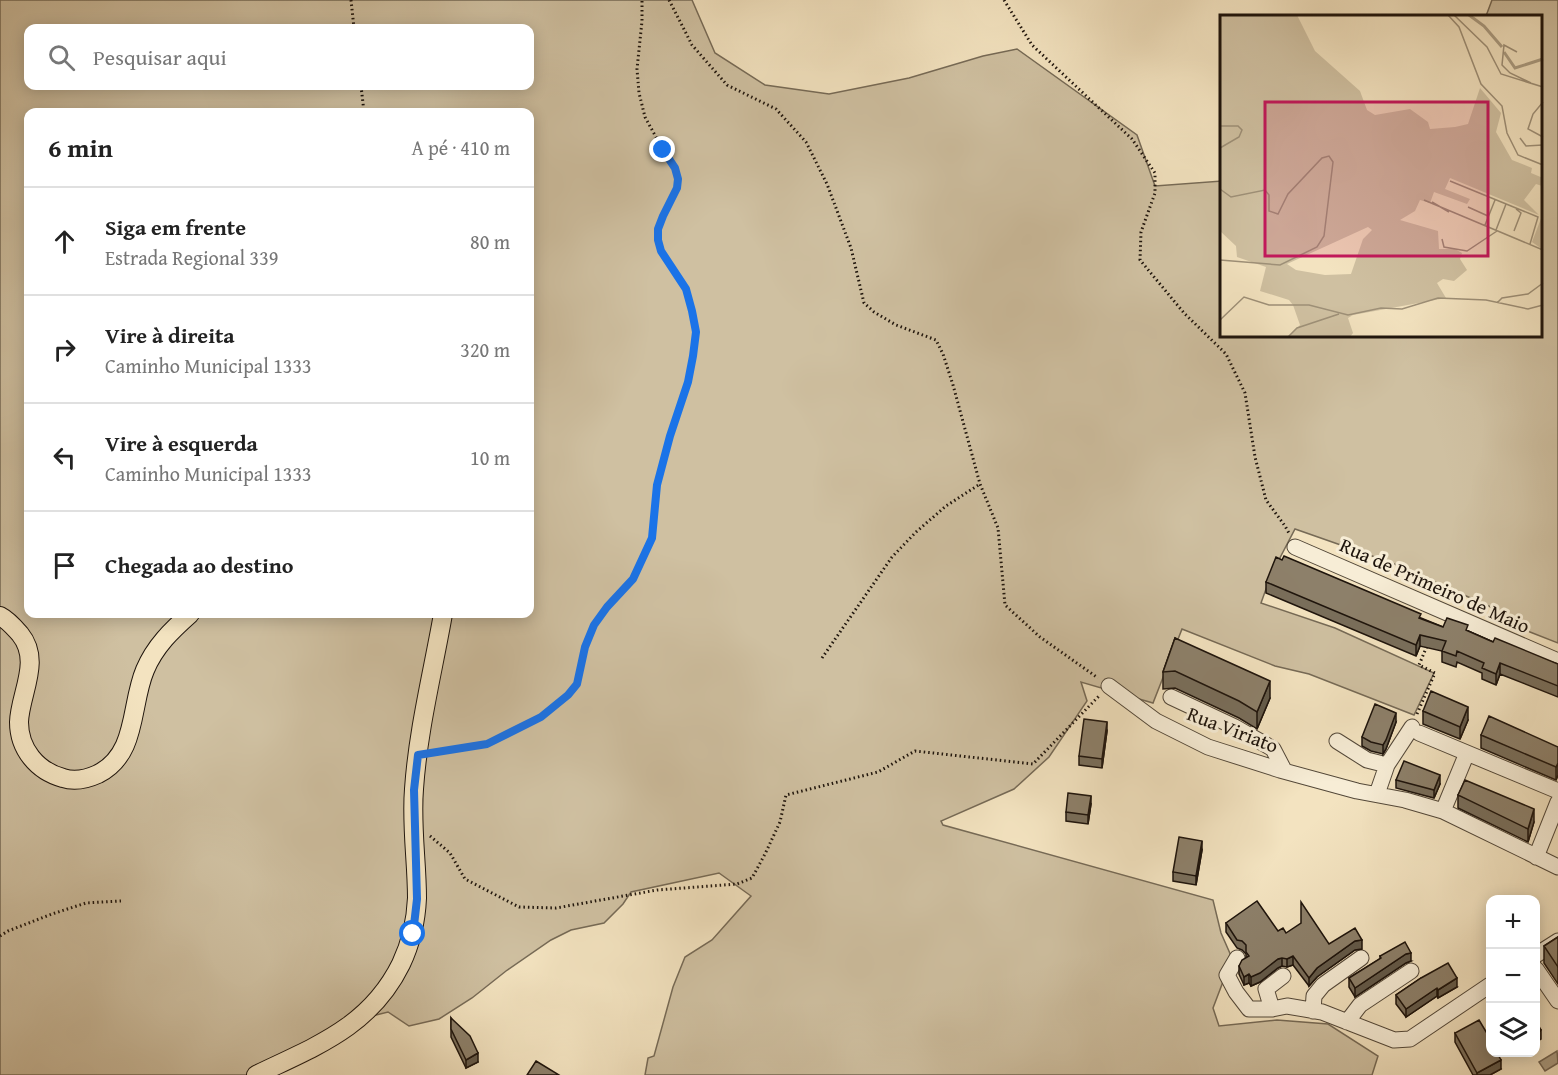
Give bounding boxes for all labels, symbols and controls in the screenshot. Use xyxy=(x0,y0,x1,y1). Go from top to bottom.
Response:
inset map xyxy=(1220,15,1543,338)
search box xyxy=(24,24,534,90)
icon: search xyxy=(45,41,78,74)
text: Pesquisar aqui xyxy=(93,41,227,73)
text: 6 min xyxy=(48,128,113,167)
text: A pé · 410 m xyxy=(412,133,510,162)
route end xyxy=(649,136,675,162)
text: Siga em frente xyxy=(105,211,246,243)
icon: ahead xyxy=(48,225,81,258)
text: 80 m xyxy=(470,227,510,256)
text: Estrada Regional 339 xyxy=(105,243,278,272)
text: Vire à direita xyxy=(105,319,235,351)
icon: right xyxy=(48,333,81,366)
text: 320 m xyxy=(460,335,510,364)
text: Caminho Municipal 1333 xyxy=(105,351,312,380)
text: Vire à esquerda xyxy=(105,427,258,459)
icon: left xyxy=(48,441,81,474)
text: 10 m xyxy=(470,443,510,472)
text: Caminho Municipal 1333 xyxy=(105,459,312,488)
street label: Rua de Primeiro de Maio xyxy=(1335,530,1535,640)
icon: arrive xyxy=(48,549,81,582)
text: Chegada ao destino xyxy=(105,549,293,581)
street label: Rua Viriato xyxy=(1183,698,1283,760)
map controls xyxy=(1486,895,1540,1057)
button: + xyxy=(1486,895,1540,949)
route start xyxy=(399,920,425,946)
button: − xyxy=(1486,949,1540,1003)
button: layers xyxy=(1486,1003,1540,1057)

